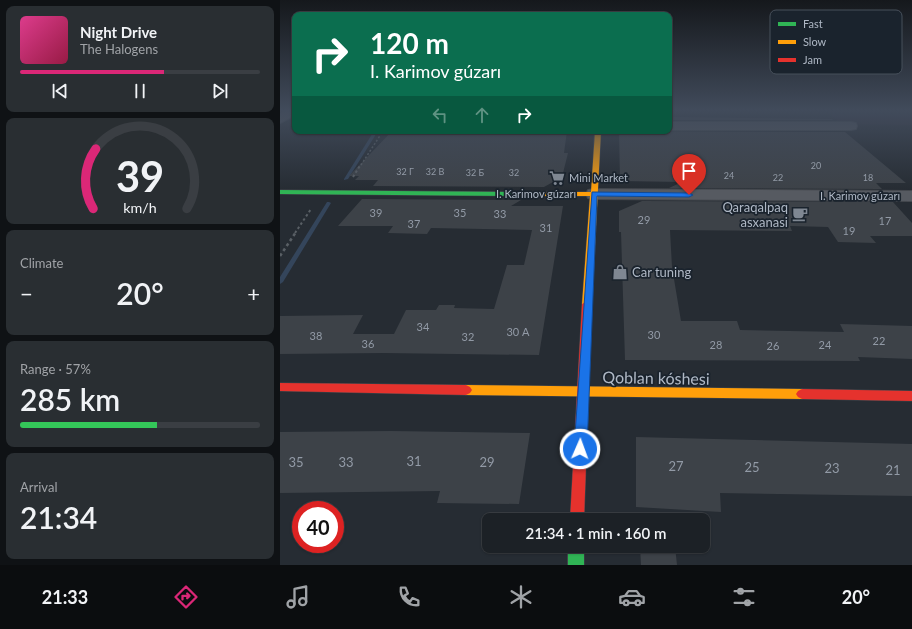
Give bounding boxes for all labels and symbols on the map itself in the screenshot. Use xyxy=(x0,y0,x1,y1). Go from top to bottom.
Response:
legend xyxy=(770,10,902,74)
text: Fast xyxy=(803,17,823,30)
text: Slow xyxy=(803,35,827,48)
text: Jam xyxy=(803,53,822,66)
pin xyxy=(672,154,706,195)
house number: 20 xyxy=(811,160,821,171)
house number: 32 Г xyxy=(396,166,414,177)
house number: 32 В xyxy=(426,166,444,177)
house number: 32 Б xyxy=(466,167,485,178)
house number: 32 xyxy=(509,167,519,178)
supermarket icon: Mini Market xyxy=(548,169,566,187)
house number: 24 xyxy=(724,170,734,181)
place label: Mini Market xyxy=(569,171,628,184)
house number: 22 xyxy=(773,172,783,183)
house number: 18 xyxy=(863,172,873,183)
street label: I. Karimov gúzarı xyxy=(496,187,576,200)
street label: I. Karimov gúzarı xyxy=(820,189,900,202)
place label: Qaraqalpaq asxanasi xyxy=(722,199,788,230)
cafe icon: Qaraqalpaq asxanasi xyxy=(791,205,809,223)
house number: 39 xyxy=(370,206,382,219)
house number: 35 xyxy=(454,206,466,219)
house number: 33 xyxy=(494,207,506,220)
house number: 29 xyxy=(638,213,650,226)
house number: 17 xyxy=(879,214,891,227)
house number: 37 xyxy=(408,217,420,230)
house number: 31 xyxy=(540,221,552,234)
house number: 19 xyxy=(843,224,855,237)
shop icon: Car tuning xyxy=(611,263,629,281)
place label: Car tuning xyxy=(632,264,691,280)
house number: 34 xyxy=(417,320,430,333)
house number: 30 А xyxy=(506,325,530,338)
house number: 30 xyxy=(648,328,661,341)
house number: 38 xyxy=(310,329,322,342)
house number: 32 xyxy=(462,330,474,343)
house number: 22 xyxy=(873,334,885,347)
house number: 36 xyxy=(362,337,374,350)
house number: 28 xyxy=(710,338,722,351)
house number: 24 xyxy=(819,338,832,351)
house number: 26 xyxy=(767,339,779,352)
street label: Qoblan kóshesi xyxy=(602,367,710,388)
position arrow xyxy=(559,428,601,470)
house number: 31 xyxy=(406,453,422,469)
house number: 35 xyxy=(288,454,304,470)
house number: 33 xyxy=(338,454,354,470)
house number: 29 xyxy=(479,454,495,470)
house number: 27 xyxy=(668,458,684,474)
house number: 25 xyxy=(744,459,760,475)
house number: 23 xyxy=(824,460,840,476)
house number: 21 xyxy=(885,462,901,478)
speed limit sign: 40 xyxy=(292,501,344,553)

